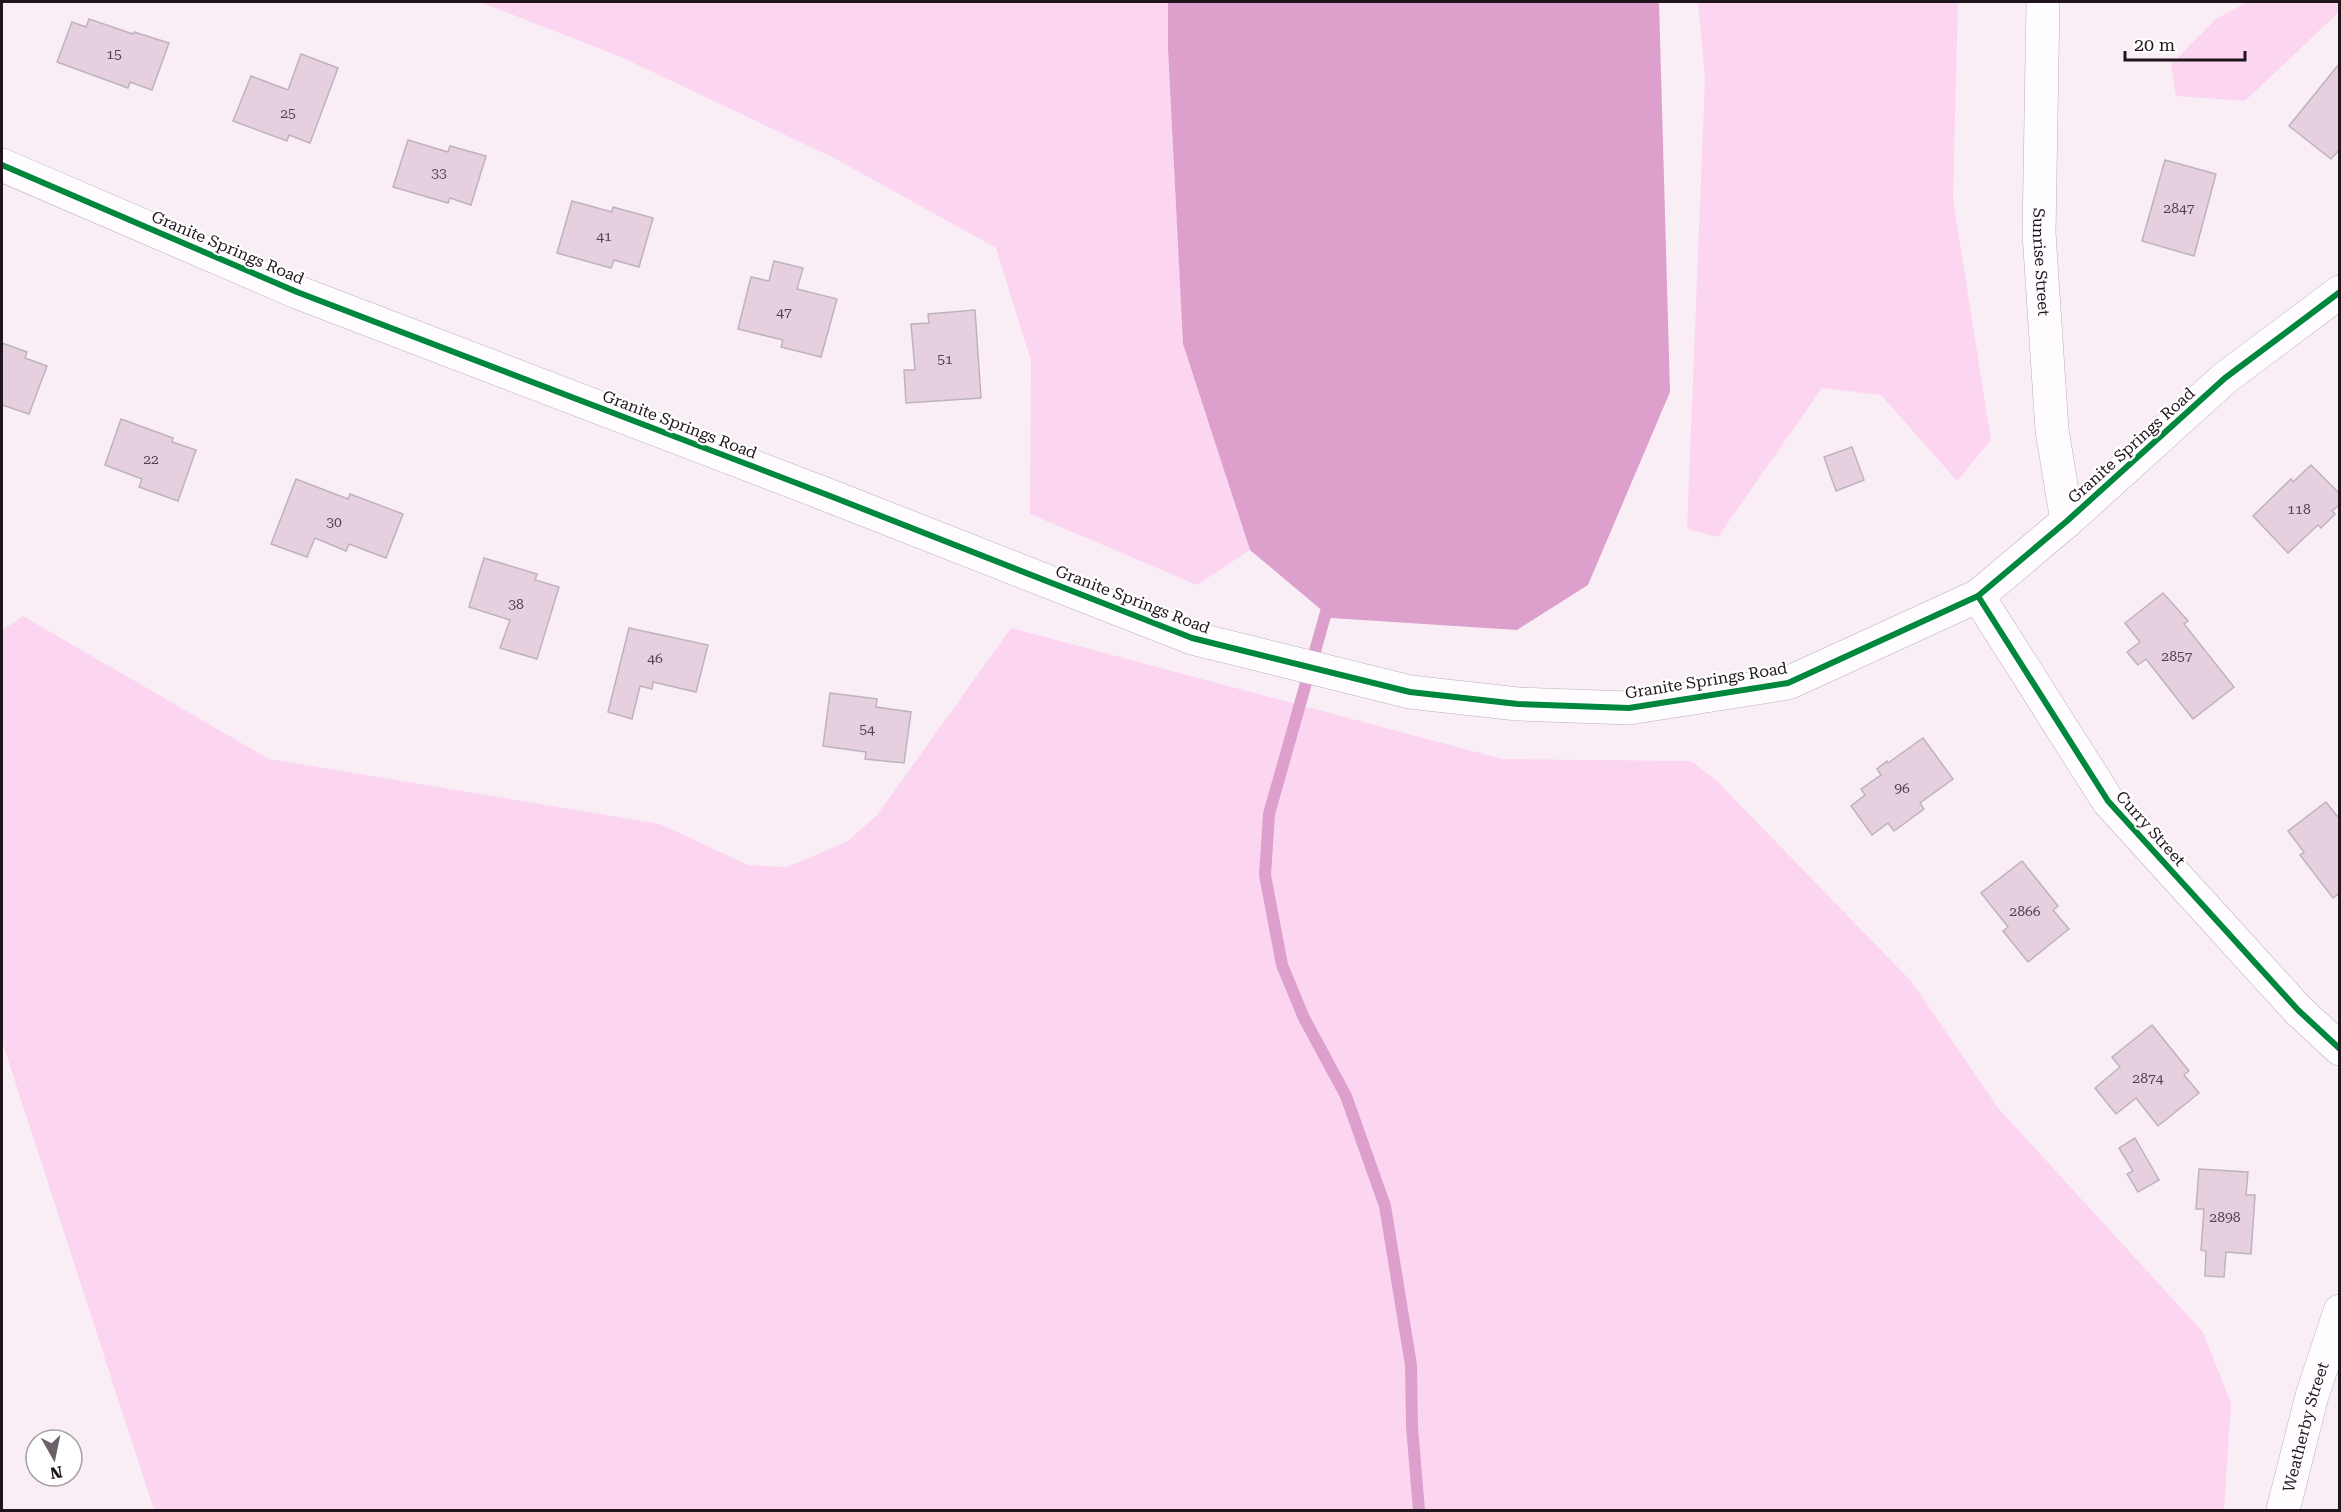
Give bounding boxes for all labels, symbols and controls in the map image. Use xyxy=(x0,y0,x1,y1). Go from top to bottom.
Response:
scale bar xyxy=(2125,24,2245,62)
text: 20 m xyxy=(2134,34,2175,55)
house number: 15 xyxy=(106,46,122,62)
house number: 25 xyxy=(280,105,296,121)
house number: 33 xyxy=(431,165,447,181)
house number: 2847 xyxy=(2163,200,2195,216)
street label: Granite Springs Road xyxy=(149,207,307,288)
street label: Sunrise Street xyxy=(2029,208,2053,317)
house number: 41 xyxy=(596,228,612,244)
house number: 47 xyxy=(776,304,792,320)
house number: 51 xyxy=(937,351,953,367)
street label: Granite Springs Road xyxy=(2064,383,2199,507)
street label: Granite Springs Road xyxy=(600,386,760,463)
house number: 22 xyxy=(143,451,159,467)
house number: 118 xyxy=(2287,501,2311,517)
house number: 30 xyxy=(326,514,342,530)
street label: Granite Springs Road xyxy=(1053,561,1213,638)
house number: 38 xyxy=(508,596,524,612)
house number: 2857 xyxy=(2161,648,2193,664)
house number: 46 xyxy=(647,650,663,666)
street label: Granite Springs Road xyxy=(1624,658,1789,703)
house number: 54 xyxy=(859,721,875,737)
house number: 96 xyxy=(1894,780,1910,796)
street label: Curry Street xyxy=(2112,787,2189,870)
house number: 2866 xyxy=(2009,903,2041,919)
house number: 2874 xyxy=(2132,1070,2164,1086)
house number: 2898 xyxy=(2209,1209,2241,1225)
street label: Weatherby Street xyxy=(2279,1360,2333,1494)
north arrow xyxy=(24,1428,84,1488)
text: N xyxy=(49,1462,64,1483)

